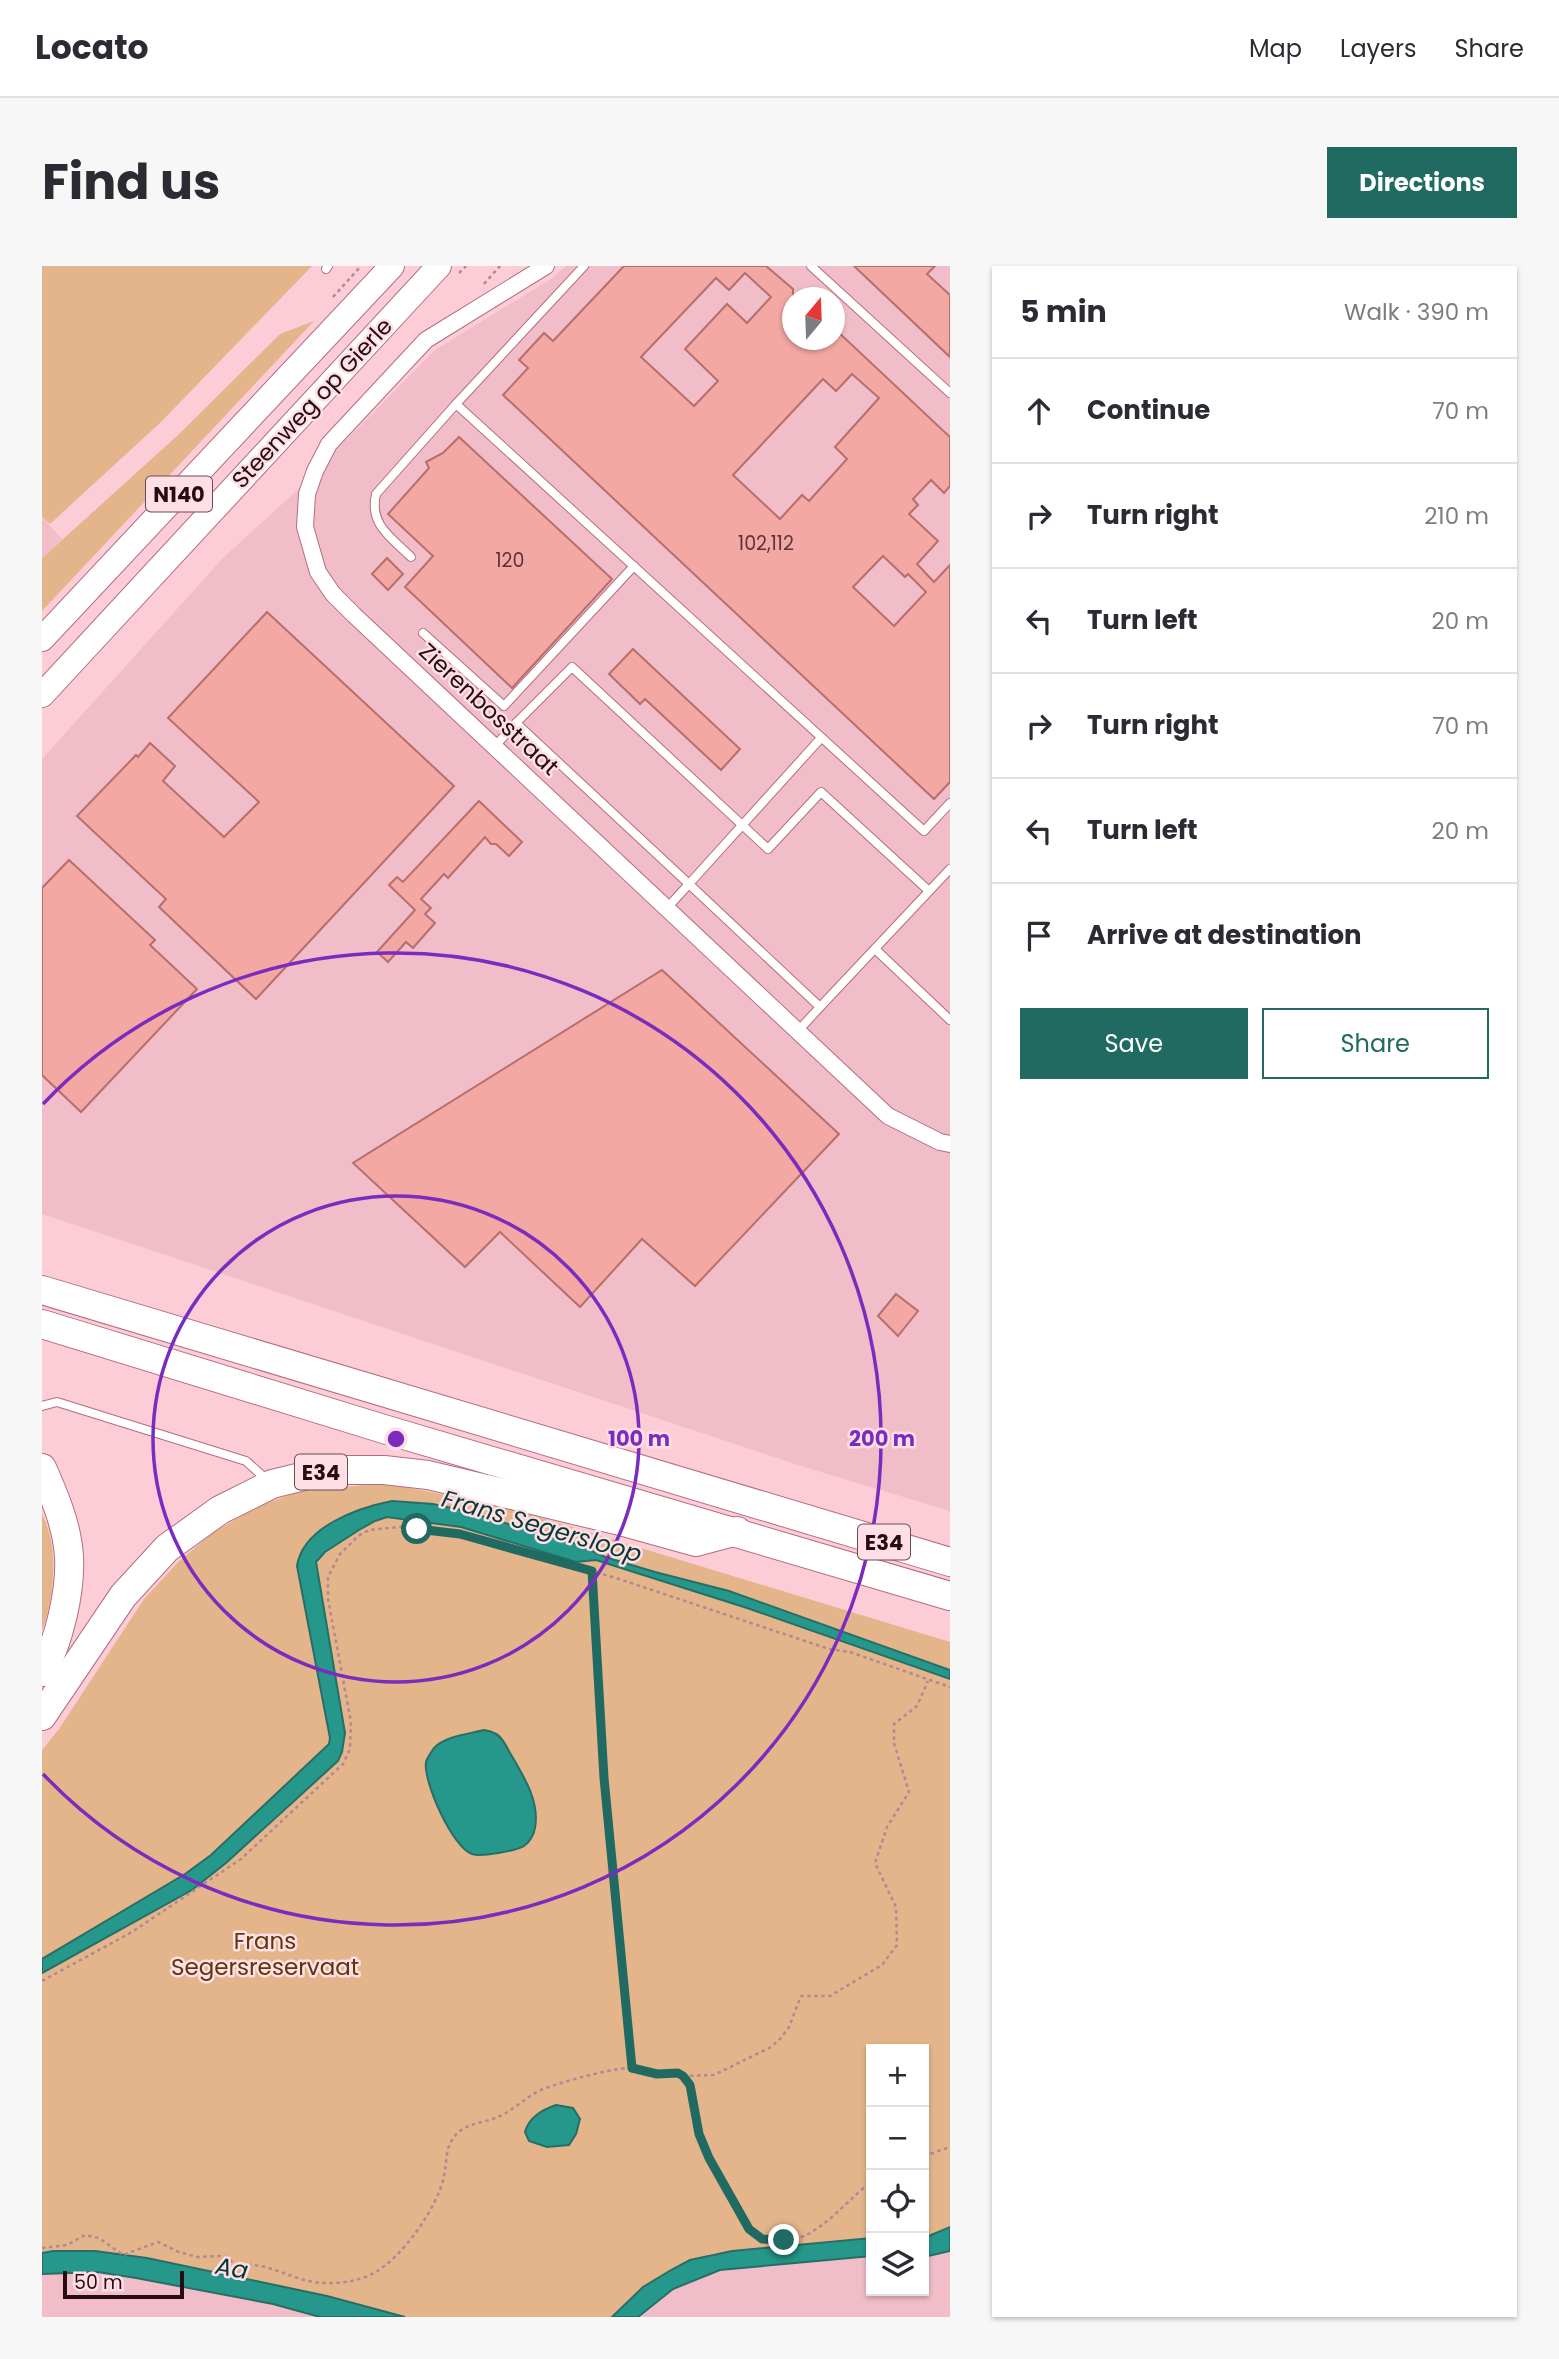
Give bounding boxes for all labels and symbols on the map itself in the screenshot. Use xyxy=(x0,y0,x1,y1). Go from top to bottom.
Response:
north arrow xyxy=(782,287,845,350)
street label: Steenweg op Gierle xyxy=(224,311,400,495)
road number: N140 xyxy=(146,476,212,512)
house number: 102,112 xyxy=(738,530,794,557)
house number: 120 xyxy=(496,547,524,574)
street label: Zierenbosstraat xyxy=(412,636,566,782)
text: 100 m xyxy=(608,1424,670,1453)
text: 200 m xyxy=(849,1424,915,1453)
centre of rings xyxy=(384,1427,408,1451)
road number: E34 xyxy=(295,1454,347,1490)
water label: Frans Segersloop xyxy=(438,1482,646,1570)
route start xyxy=(401,1513,432,1544)
road number: E34 xyxy=(858,1524,910,1560)
park label: Frans Segersreservaat xyxy=(171,1925,359,1983)
route end xyxy=(768,2224,799,2255)
water label: Aa xyxy=(212,2249,251,2287)
scale bar xyxy=(63,2268,184,2300)

